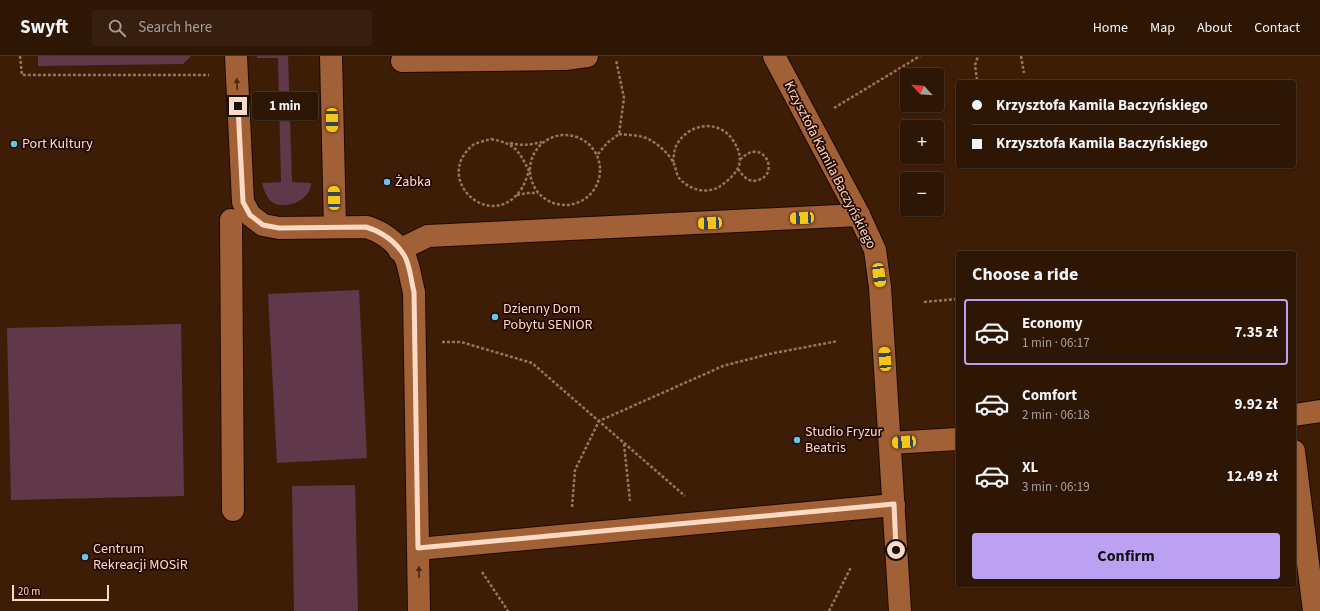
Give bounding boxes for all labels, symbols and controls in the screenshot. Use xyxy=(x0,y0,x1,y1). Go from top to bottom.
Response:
search box xyxy=(92,10,372,46)
text: Swyft xyxy=(20,14,68,41)
icon: search xyxy=(106,17,128,39)
text: Search here xyxy=(138,17,212,38)
text: Home xyxy=(1093,18,1128,38)
text: Map xyxy=(1150,18,1175,38)
text: About xyxy=(1197,18,1232,38)
text: Contact xyxy=(1254,18,1300,38)
north arrow xyxy=(900,68,944,112)
map controls xyxy=(900,68,944,216)
one-way arrow xyxy=(234,78,241,90)
street label: Krzysztofa Kamila Baczyńskiego xyxy=(779,78,881,252)
callout: 1 min xyxy=(252,92,318,120)
text: Krzysztofa Kamila Baczyńskiego xyxy=(996,95,1208,116)
route end xyxy=(229,97,247,115)
text: 1 min xyxy=(269,97,301,115)
car xyxy=(326,108,338,132)
button: + xyxy=(900,120,944,164)
text: Krzysztofa Kamila Baczyńskiego xyxy=(996,133,1208,154)
place label: Port Kultury xyxy=(22,134,93,154)
marker: Port Kultury xyxy=(9,139,19,149)
place label: Żabka xyxy=(395,172,431,192)
button: − xyxy=(900,172,944,216)
marker: Żabka xyxy=(382,177,392,187)
car xyxy=(328,186,340,210)
car xyxy=(790,211,814,225)
car xyxy=(698,216,722,230)
car xyxy=(871,262,887,288)
text: Choose a ride xyxy=(972,262,1078,287)
place label: Dzienny Dom Pobytu SENIOR xyxy=(503,299,592,335)
marker: Dzienny Dom Pobytu SENIOR xyxy=(490,312,500,322)
text: Economy xyxy=(1022,313,1083,334)
icon: car xyxy=(974,314,1010,350)
text: 7.35 zł xyxy=(1234,322,1278,343)
text: 1 min · 06:17 xyxy=(1022,334,1090,352)
car xyxy=(878,347,892,371)
text: Comfort xyxy=(1022,385,1077,406)
icon: car xyxy=(974,386,1010,422)
text: 9.92 zł xyxy=(1234,394,1278,415)
text: 2 min · 06:18 xyxy=(1022,406,1090,424)
place label: Studio Fryzur Beatris xyxy=(805,422,883,458)
marker: Studio Fryzur Beatris xyxy=(792,435,802,445)
car xyxy=(892,435,916,449)
text: XL xyxy=(1022,457,1038,478)
icon: car xyxy=(974,458,1010,494)
text: 12.49 zł xyxy=(1227,466,1278,487)
text: 3 min · 06:19 xyxy=(1022,478,1090,496)
button: Confirm xyxy=(972,533,1280,579)
place label: Centrum Rekreacji MOSiR xyxy=(93,539,188,575)
route start xyxy=(887,541,905,559)
marker: Centrum Rekreacji MOSiR xyxy=(80,552,90,562)
one-way arrow xyxy=(416,565,422,578)
scale bar xyxy=(12,583,109,602)
text: 20 m xyxy=(18,584,40,599)

